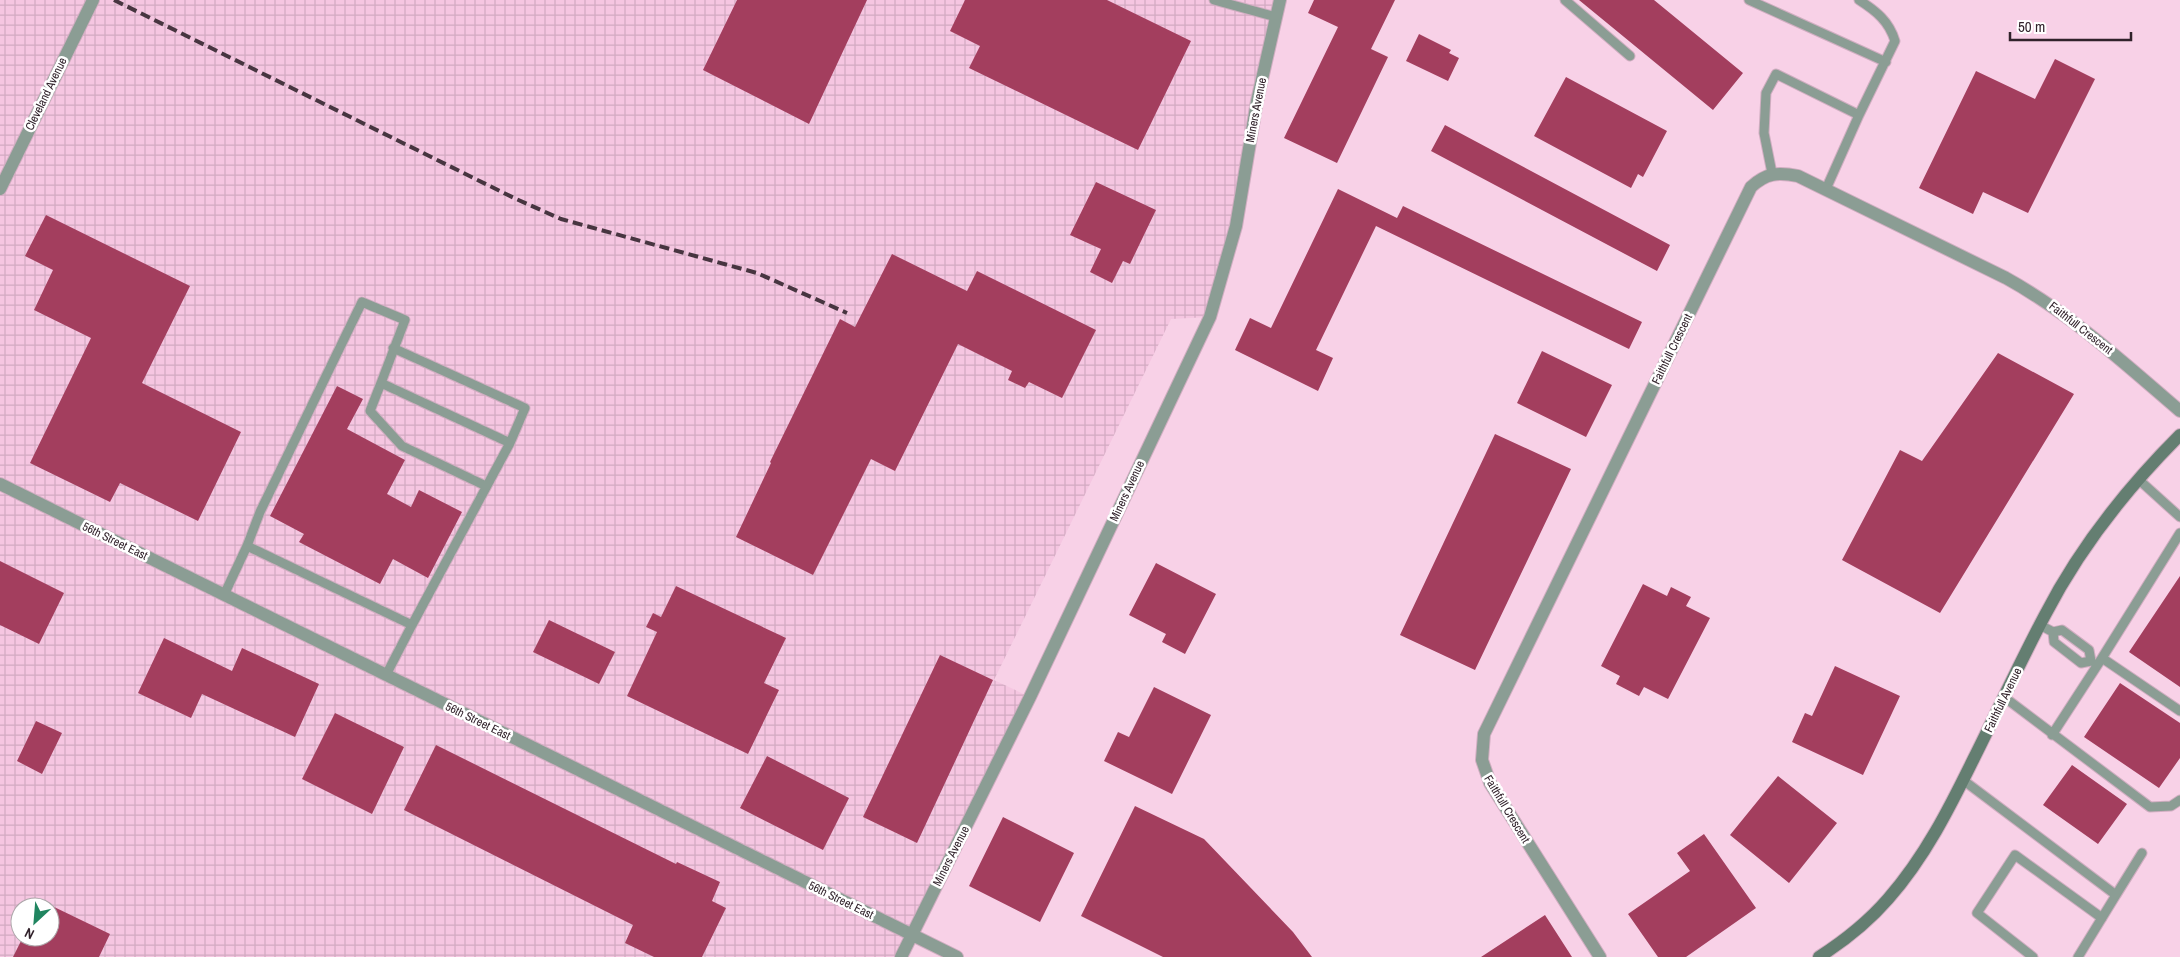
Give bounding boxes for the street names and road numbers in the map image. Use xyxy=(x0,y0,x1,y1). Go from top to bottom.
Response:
street label: Cleveland Avenue xyxy=(21,55,71,133)
street label: Miners Avenue xyxy=(1242,76,1270,144)
street label: Faithfull Crescent xyxy=(2046,298,2116,358)
street label: Faithfull Crescent xyxy=(1648,311,1696,387)
street label: Miners Avenue xyxy=(1106,458,1148,524)
street label: 56th Street East xyxy=(80,518,150,564)
street label: Faithfull Avenue xyxy=(1980,665,2026,735)
street label: 56th Street East xyxy=(443,698,513,744)
street label: Faithfull Crescent xyxy=(1480,772,1534,846)
street label: Miners Avenue xyxy=(929,823,973,889)
street label: 56th Street East xyxy=(806,877,876,923)

